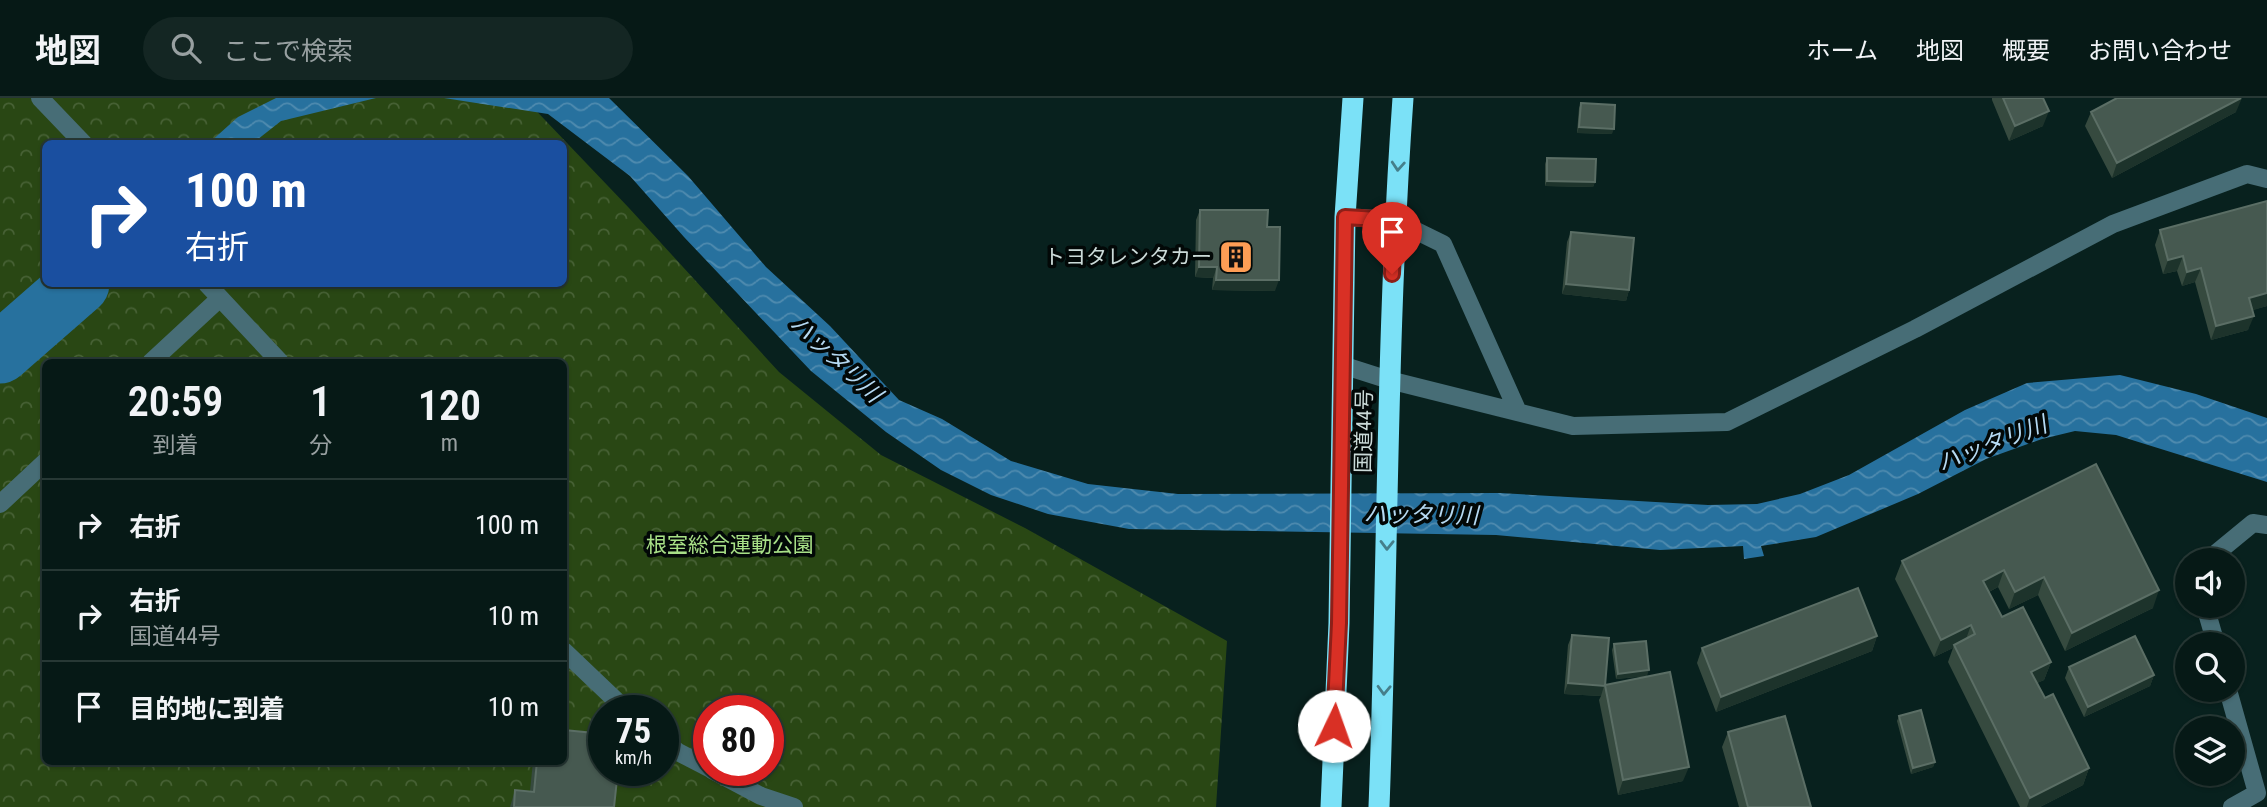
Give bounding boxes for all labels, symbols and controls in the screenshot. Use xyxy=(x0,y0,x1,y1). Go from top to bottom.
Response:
search box xyxy=(143,17,633,80)
icon: search xyxy=(167,29,205,67)
text: 地図 xyxy=(35,31,101,70)
text: ここで検索 xyxy=(223,36,353,66)
text: ホーム xyxy=(1807,37,1878,65)
text: 地図 xyxy=(1916,37,1964,65)
text: 概要 xyxy=(2002,37,2050,65)
text: お問い合わせ xyxy=(2088,37,2232,65)
one-way arrow xyxy=(1391,161,1406,172)
text: 100 m xyxy=(185,162,307,219)
icon: right xyxy=(70,168,161,259)
pin xyxy=(1362,202,1422,274)
icon: arrive xyxy=(1373,213,1411,251)
text: 右折 xyxy=(185,228,249,266)
building icon: トヨタレンタカー xyxy=(1217,238,1255,276)
place label: トヨタレンタカー xyxy=(1044,245,1212,269)
water label: ハッタリ川 xyxy=(785,310,889,410)
text: 20:59 xyxy=(128,377,223,426)
text: 1 xyxy=(310,377,331,426)
text: 120 xyxy=(418,381,481,430)
street label: 国道44号 xyxy=(1351,389,1377,473)
water label: ハッタリ川 xyxy=(1933,410,2053,477)
text: m xyxy=(441,430,458,457)
text: 到着 xyxy=(153,432,199,459)
text: 分 xyxy=(309,432,332,459)
water label: ハッタリ川 xyxy=(1363,500,1482,530)
icon: right xyxy=(70,506,108,544)
text: 100 m xyxy=(475,510,539,540)
text: 右折 xyxy=(129,512,181,542)
park label: 根室総合運動公園 xyxy=(646,533,814,557)
one-way arrow xyxy=(1379,540,1395,550)
map controls xyxy=(2175,548,2245,786)
button: sound xyxy=(2175,548,2245,618)
text: 右折 xyxy=(129,586,181,616)
icon: right xyxy=(70,597,108,635)
text: 10 m xyxy=(488,601,539,631)
text: 国道44号 xyxy=(129,623,221,650)
button: search xyxy=(2175,632,2245,702)
one-way arrow xyxy=(1376,685,1391,696)
icon: arrive xyxy=(70,688,108,726)
position arrow xyxy=(1297,689,1371,763)
text: 10 m xyxy=(488,692,539,722)
text: 目的地に到着 xyxy=(129,694,285,724)
speed limit sign: 80 xyxy=(693,695,784,786)
text: 75 xyxy=(616,711,651,752)
button: layers xyxy=(2175,716,2245,786)
text: km/h xyxy=(615,747,652,768)

